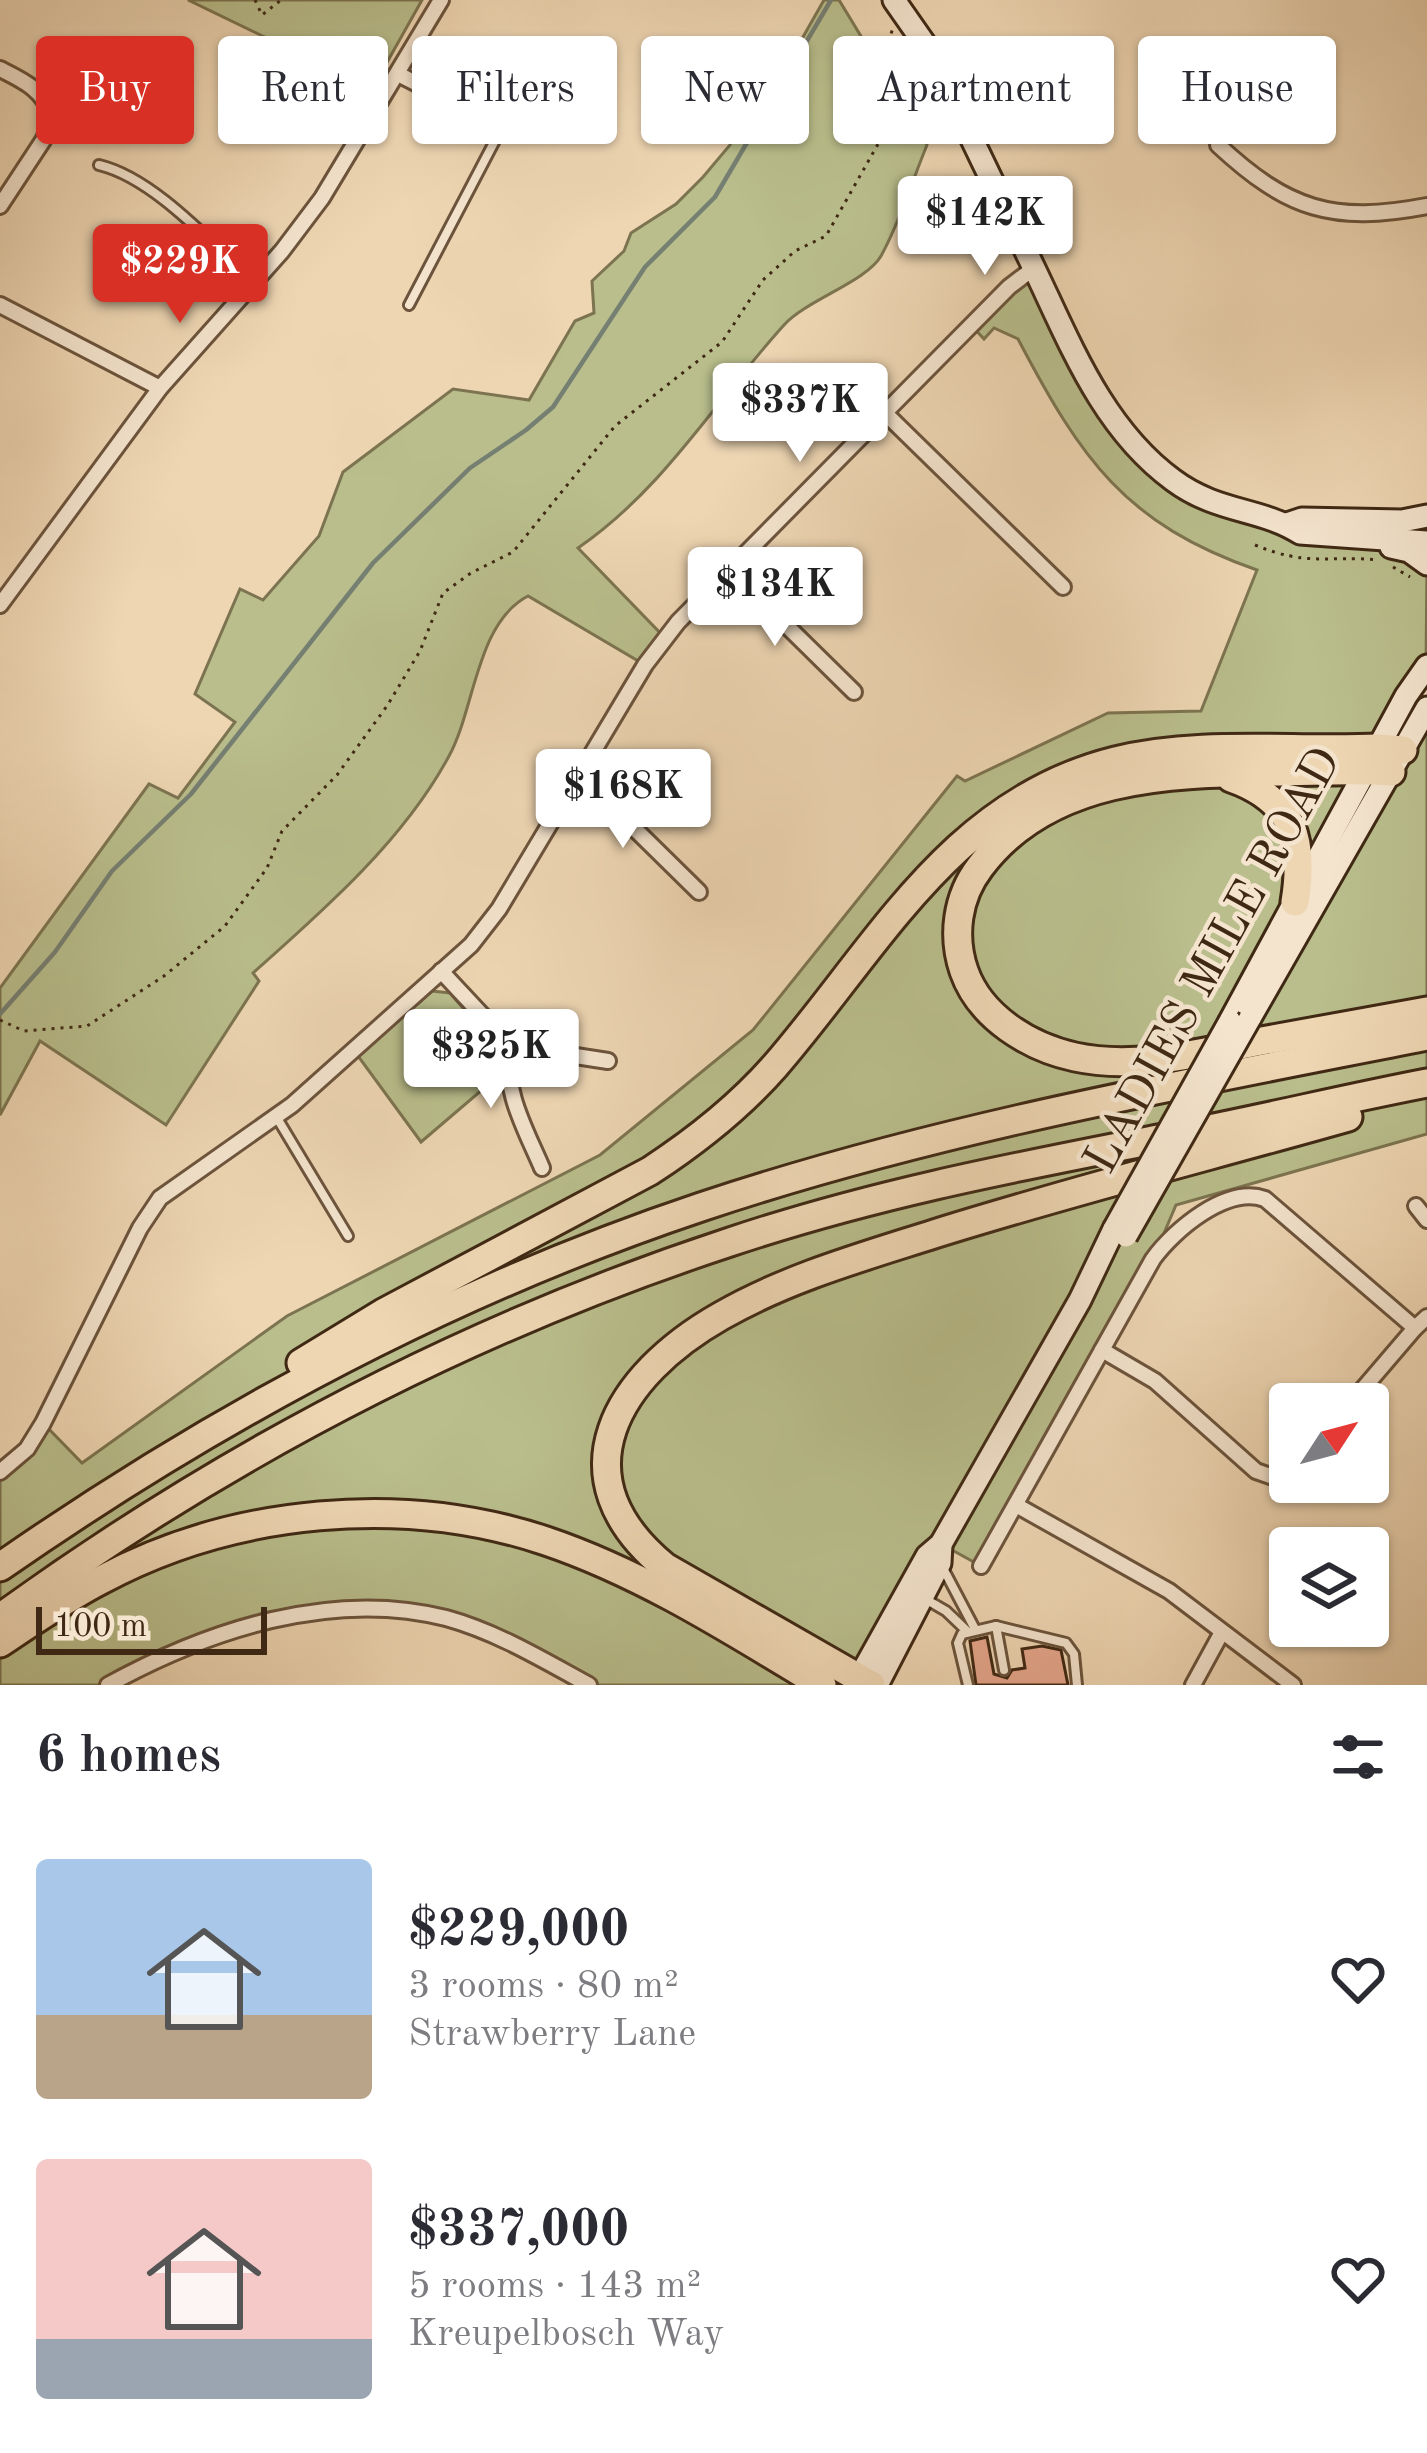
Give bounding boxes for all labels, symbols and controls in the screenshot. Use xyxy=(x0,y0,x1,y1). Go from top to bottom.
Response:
chip: Buy xyxy=(36,36,194,144)
chip: Rent xyxy=(218,36,388,144)
chip: Filters xyxy=(412,36,617,144)
chip: New xyxy=(641,36,809,144)
chip: Apartment xyxy=(833,36,1114,144)
chip: House xyxy=(1138,36,1336,144)
pin: $142K xyxy=(901,176,1069,278)
text: $142K xyxy=(925,195,1045,234)
pin: $229K xyxy=(96,224,264,326)
text: $229K xyxy=(120,243,240,282)
pin: $337K xyxy=(716,363,884,465)
text: $337K xyxy=(740,382,860,421)
pin: $134K xyxy=(691,547,859,649)
text: $134K xyxy=(715,566,835,605)
street label: LADIES MILE ROAD xyxy=(1077,740,1351,1182)
pin: $168K xyxy=(539,749,707,851)
text: $168K xyxy=(563,768,683,807)
pin: $325K xyxy=(407,1009,575,1111)
text: $325K xyxy=(431,1028,551,1067)
north arrow xyxy=(1269,1383,1389,1503)
map controls xyxy=(1269,1383,1389,1647)
button: layers xyxy=(1269,1527,1389,1647)
scale bar xyxy=(36,1601,267,1654)
text: 100 m xyxy=(54,1611,147,1644)
icon: filters xyxy=(1325,1724,1391,1790)
text: 6 homes xyxy=(36,1732,221,1783)
text: $229,000 xyxy=(408,1906,629,1957)
icon: home xyxy=(132,1907,276,2051)
icon: heart xyxy=(1325,1946,1391,2012)
text: 3 rooms · 80 m² xyxy=(408,1967,679,2006)
text: Strawberry Lane xyxy=(408,2015,696,2054)
text: $337,000 xyxy=(408,2206,629,2257)
icon: home xyxy=(132,2207,276,2351)
icon: heart xyxy=(1325,2246,1391,2312)
text: 5 rooms · 143 m² xyxy=(408,2267,701,2306)
text: Kreupelbosch Way xyxy=(408,2315,724,2354)

